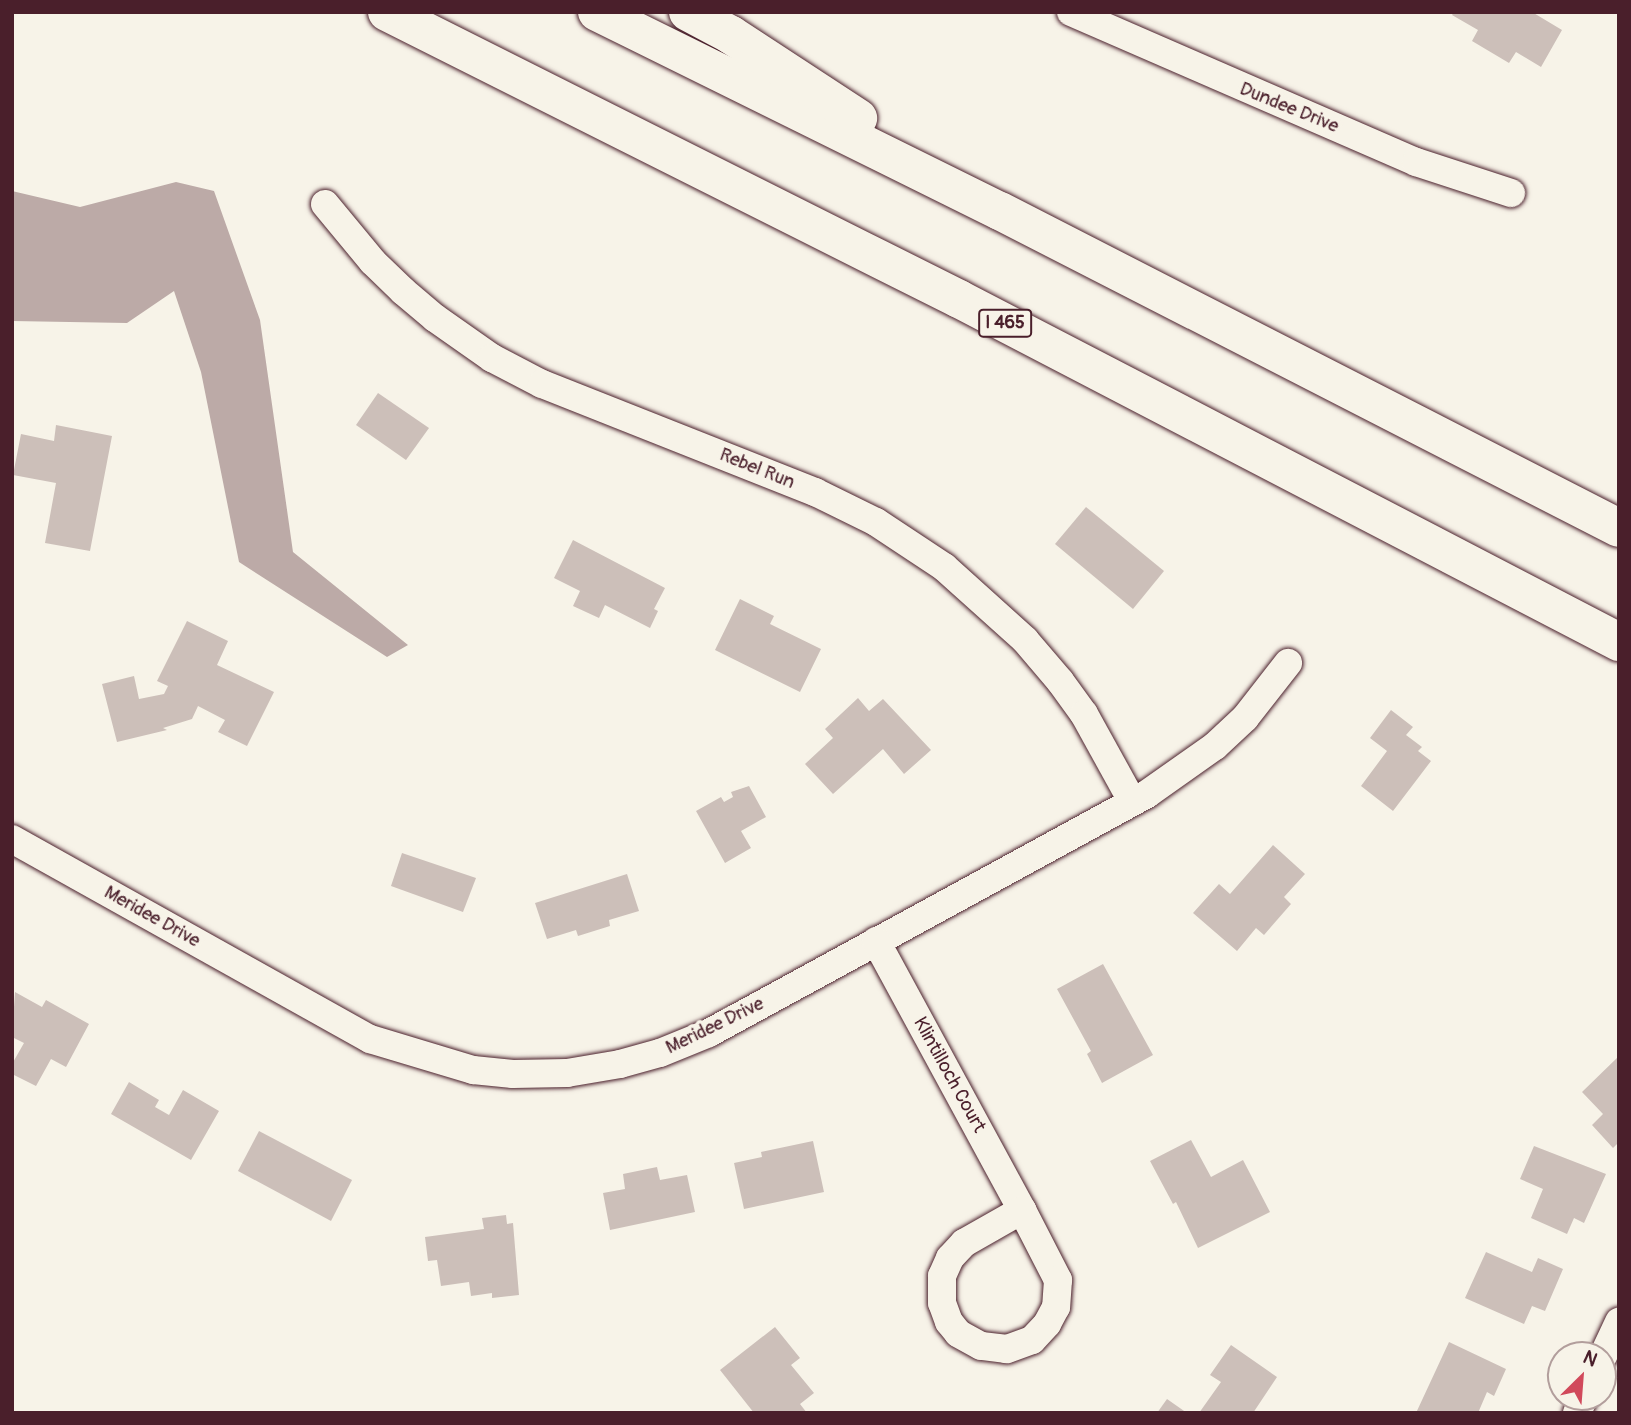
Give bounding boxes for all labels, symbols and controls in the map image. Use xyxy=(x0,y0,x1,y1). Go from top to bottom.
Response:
street label: Dundee Drive xyxy=(1236,78,1342,138)
road number: I 465 xyxy=(977,309,1033,338)
street label: Rebel Run xyxy=(716,444,798,494)
street label: Meridee Drive xyxy=(100,881,204,953)
street label: Meridee Drive xyxy=(662,992,768,1060)
street label: Klintilloch Court xyxy=(908,1013,990,1137)
north arrow xyxy=(1547,1341,1617,1411)
text: N xyxy=(1579,1345,1601,1372)

